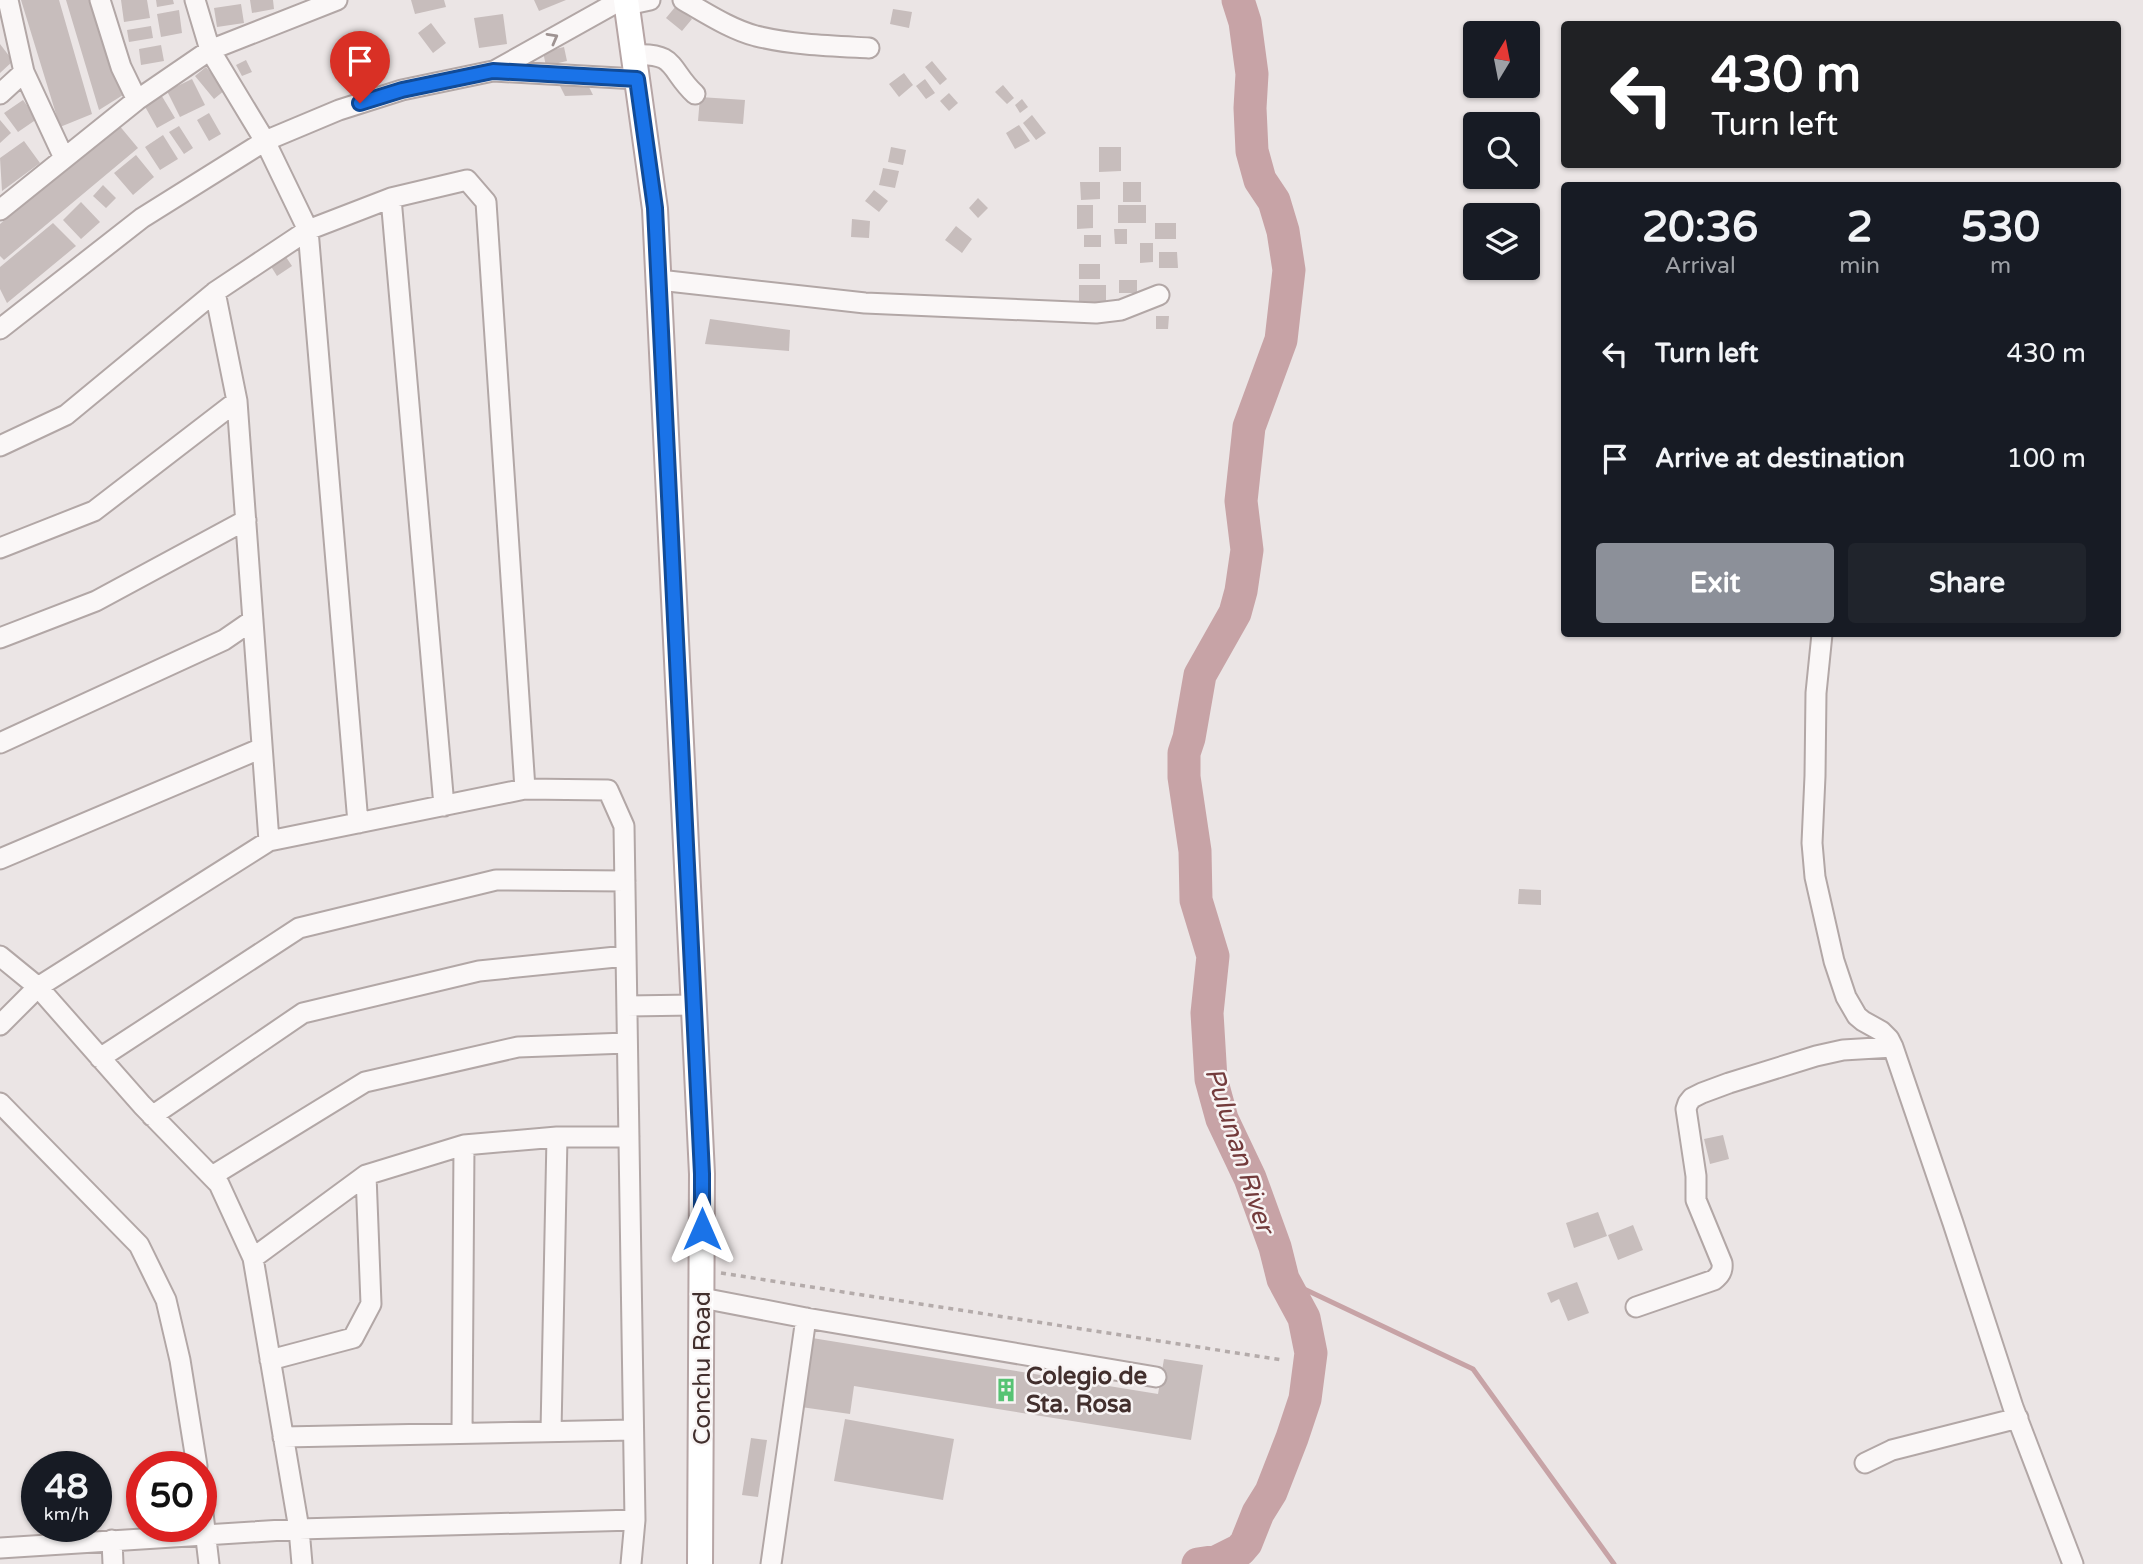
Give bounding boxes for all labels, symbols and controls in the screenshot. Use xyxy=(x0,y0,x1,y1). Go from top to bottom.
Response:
north arrow xyxy=(1463,21,1540,98)
map controls xyxy=(1463,21,1540,280)
pin xyxy=(330,31,390,103)
one-way arrow xyxy=(545,33,558,46)
icon: arrive xyxy=(341,42,379,80)
text: 430 m xyxy=(1711,46,1861,105)
icon: left xyxy=(1596,49,1687,140)
text: Turn left xyxy=(1711,106,1838,144)
button: search xyxy=(1463,112,1540,189)
text: 20:36 xyxy=(1642,202,1758,253)
text: 2 xyxy=(1846,202,1873,253)
text: 530 xyxy=(1961,202,2040,253)
button: layers xyxy=(1463,203,1540,280)
text: Arrival xyxy=(1665,252,1736,280)
text: min xyxy=(1839,252,1880,280)
text: m xyxy=(1990,252,2011,280)
icon: left xyxy=(1596,335,1634,373)
text: Turn left xyxy=(1655,338,1758,369)
text: 430 m xyxy=(2006,338,2086,369)
icon: arrive xyxy=(1596,440,1634,478)
text: Arrive at destination xyxy=(1655,443,1905,474)
text: 100 m xyxy=(2006,443,2086,474)
button: Exit xyxy=(1596,543,1834,623)
button: Share xyxy=(1848,543,2086,623)
water label: Pulunan River xyxy=(1198,1064,1282,1239)
position arrow xyxy=(665,1192,739,1266)
street label: Conchu Road xyxy=(688,1291,717,1445)
place label: Colegio de Sta. Rosa xyxy=(1026,1362,1148,1419)
building icon: Colegio de Sta. Rosa xyxy=(992,1376,1020,1404)
speed limit sign: 50 xyxy=(126,1451,217,1542)
text: 48 xyxy=(45,1466,88,1508)
text: km/h xyxy=(44,1503,89,1525)

